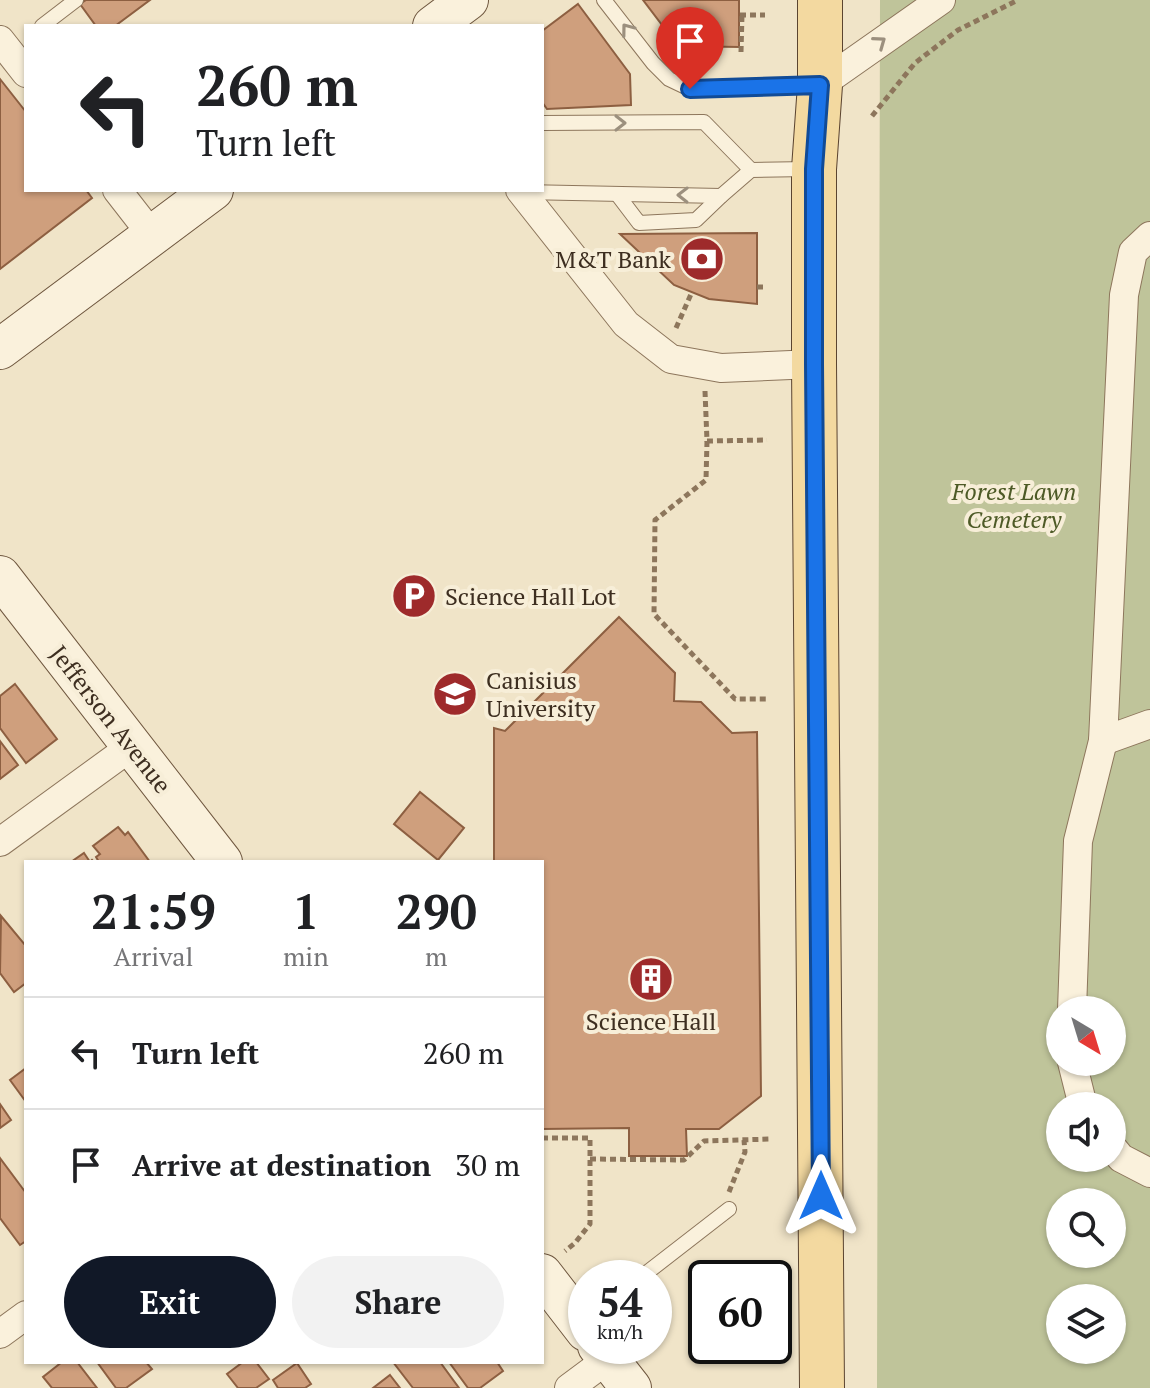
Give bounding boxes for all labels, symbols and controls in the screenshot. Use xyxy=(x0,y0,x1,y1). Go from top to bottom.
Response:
pin xyxy=(656,7,724,89)
icon: arrive xyxy=(668,19,712,63)
one-way arrow xyxy=(622,23,636,38)
one-way arrow xyxy=(871,37,886,52)
text: 260 m xyxy=(196,48,358,122)
icon: left xyxy=(64,56,168,160)
one-way arrow xyxy=(614,114,627,131)
text: Turn left xyxy=(196,119,336,166)
one-way arrow xyxy=(676,187,689,204)
bank icon: M&T Bank xyxy=(678,235,726,283)
place label: M&T Bank xyxy=(555,243,672,275)
park label: Forest Lawn Cemetery xyxy=(951,475,1076,535)
parking icon: Science Hall Lot xyxy=(390,572,438,620)
place label: Science Hall Lot xyxy=(445,580,616,612)
street label: Jefferson Avenue xyxy=(43,638,179,800)
place label: Canisius University xyxy=(486,664,596,724)
school or university icon: Canisius University xyxy=(431,670,479,718)
text: 21:59 xyxy=(91,879,216,943)
text: 1 xyxy=(292,879,319,943)
text: 290 xyxy=(396,879,477,943)
text: Arrival xyxy=(114,939,193,973)
text: min xyxy=(283,939,329,973)
text: m xyxy=(425,939,448,973)
building icon: Science Hall xyxy=(627,955,675,1003)
north arrow xyxy=(1046,996,1126,1076)
map controls xyxy=(1046,996,1126,1364)
place label: Science Hall xyxy=(586,1005,716,1037)
icon: left xyxy=(64,1031,108,1075)
text: Turn left xyxy=(132,1033,259,1073)
text: 260 m xyxy=(423,1033,504,1073)
button: sound xyxy=(1046,1092,1126,1172)
icon: arrive xyxy=(64,1143,108,1187)
text: Arrive at destination xyxy=(132,1145,431,1185)
text: 30 m xyxy=(455,1145,520,1185)
position arrow xyxy=(779,1154,863,1238)
button: search xyxy=(1046,1188,1126,1268)
button: Exit xyxy=(64,1256,276,1348)
button: Share xyxy=(292,1256,504,1348)
speed limit sign: 60 xyxy=(688,1260,792,1364)
text: 54 xyxy=(597,1275,643,1328)
button: layers xyxy=(1046,1284,1126,1364)
text: km/h xyxy=(597,1318,643,1345)

